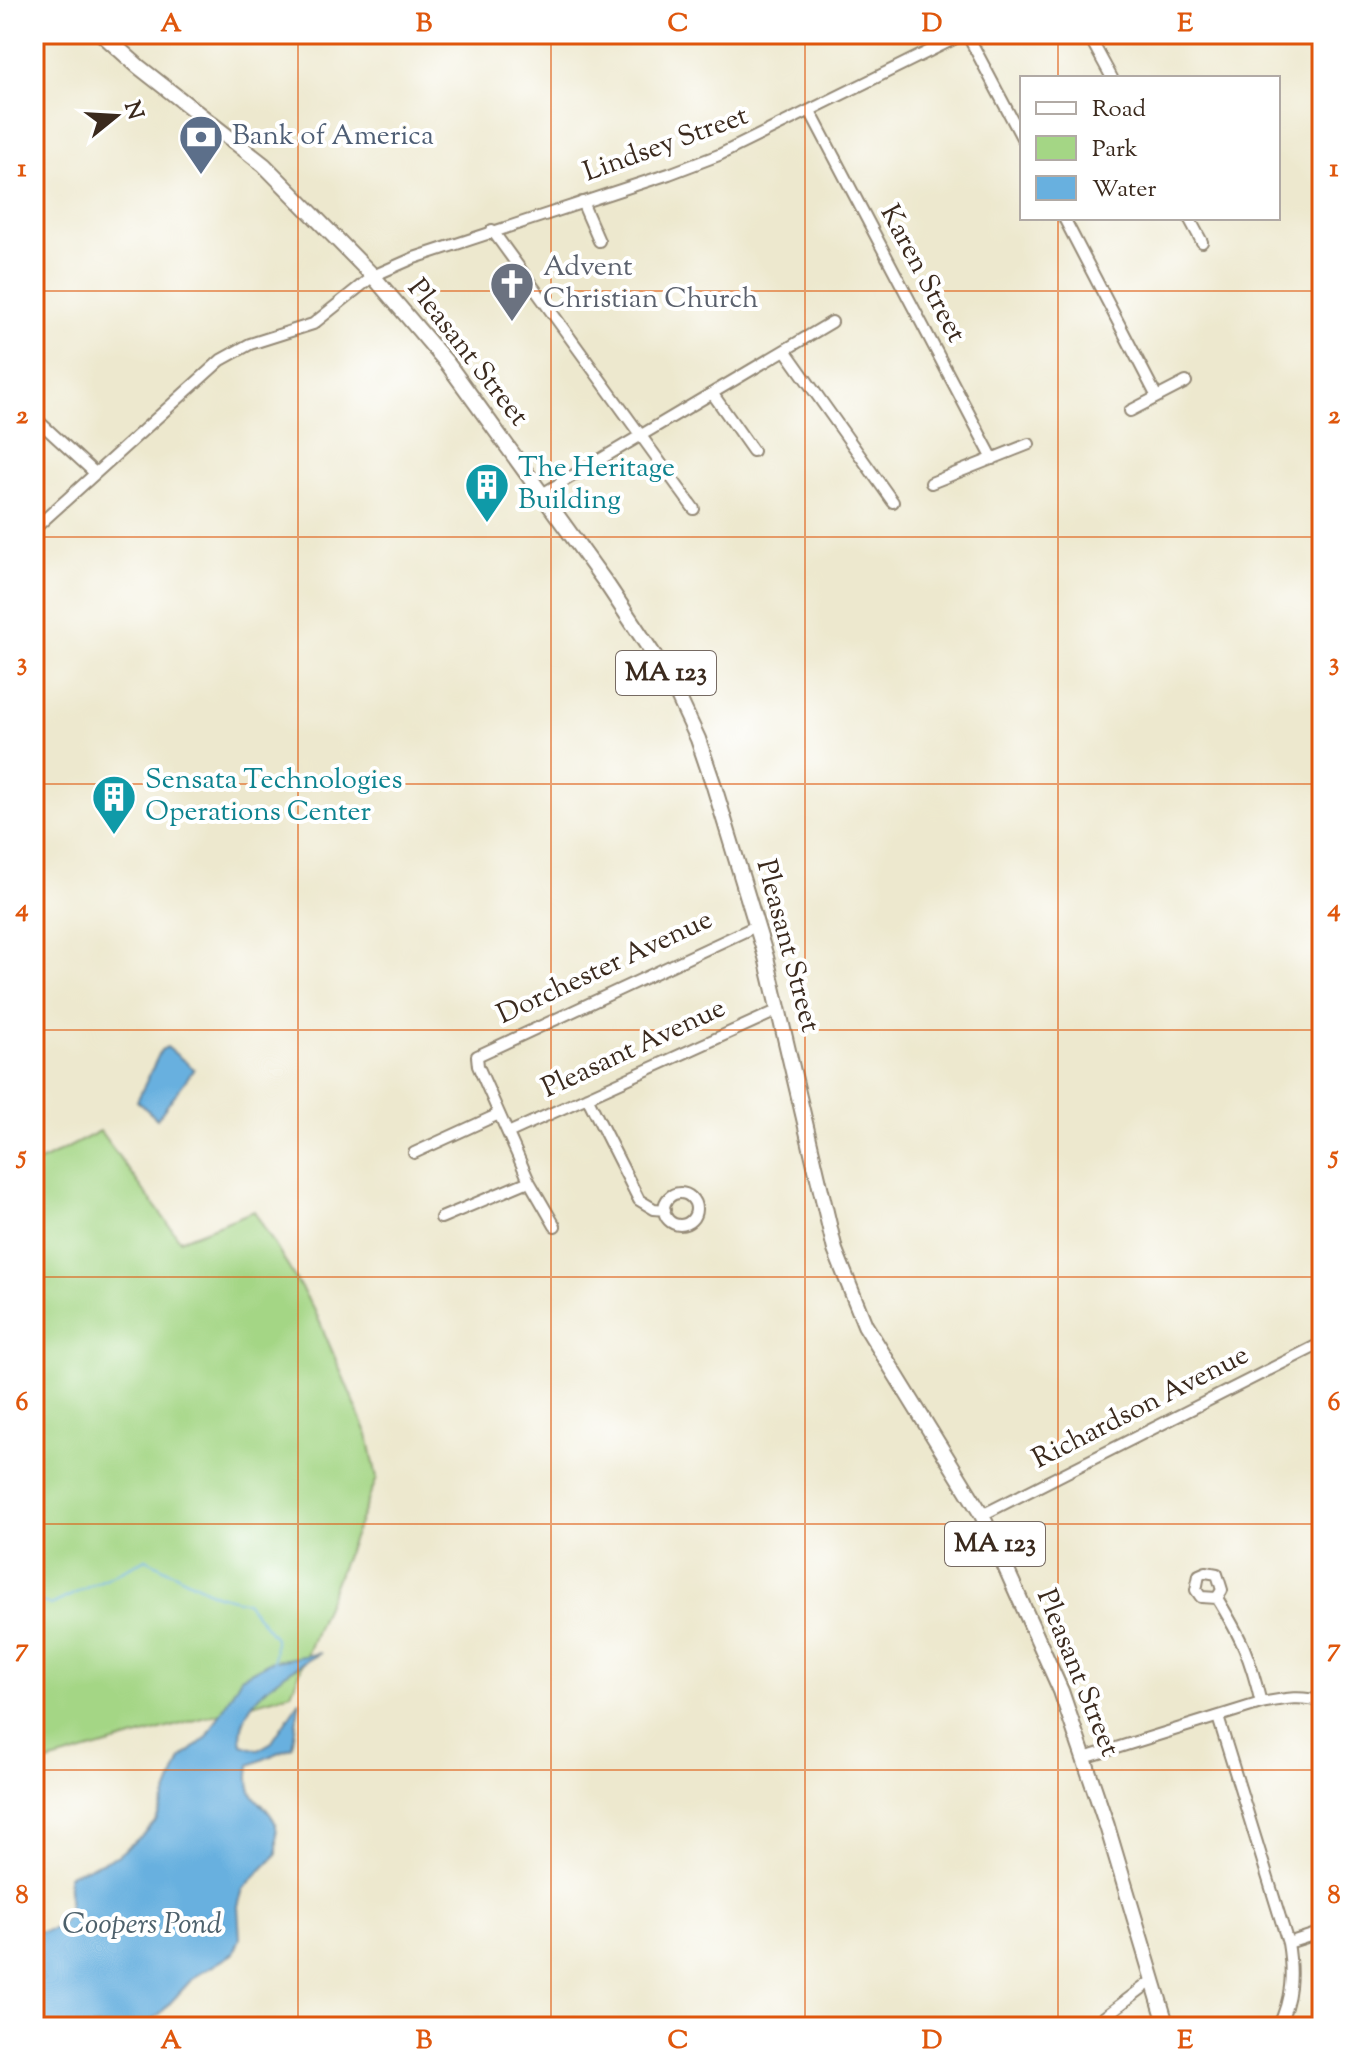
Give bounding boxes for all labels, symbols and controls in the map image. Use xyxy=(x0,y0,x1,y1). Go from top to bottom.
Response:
text: A xyxy=(160,6,182,43)
text: B xyxy=(416,6,433,43)
text: C xyxy=(668,6,688,43)
text: D xyxy=(922,6,942,43)
text: E xyxy=(1177,6,1193,43)
north arrow xyxy=(76,76,156,156)
legend xyxy=(1020,76,1280,220)
text: Road xyxy=(1092,93,1146,127)
text: N xyxy=(114,97,150,124)
street label: Lindsey Street xyxy=(578,97,754,193)
bank icon: Bank of America xyxy=(177,113,225,176)
place label: Bank of America xyxy=(232,117,434,157)
text: Park xyxy=(1092,133,1138,167)
text: 1 xyxy=(18,151,27,188)
text: 1 xyxy=(1330,151,1339,188)
text: Water xyxy=(1092,173,1156,207)
street label: Karen Street xyxy=(869,198,975,350)
place label: Advent Christian Church xyxy=(543,248,759,320)
church icon: Advent Christian Church xyxy=(488,260,536,323)
street label: Pleasant Street xyxy=(397,271,538,436)
text: 2 xyxy=(16,398,29,435)
text: 2 xyxy=(1328,398,1341,435)
place label: The Heritage Building xyxy=(518,449,675,521)
building icon: The Heritage Building xyxy=(463,461,511,524)
text: 3 xyxy=(17,645,27,682)
text: 3 xyxy=(1329,645,1339,682)
road number: MA 123 xyxy=(616,651,716,695)
place label: Sensata Technologies Operations Center xyxy=(145,761,402,833)
building icon: Sensata Technologies Operations Center xyxy=(90,773,138,836)
street label: Pleasant Street xyxy=(745,855,829,1037)
text: 4 xyxy=(14,891,29,928)
text: 4 xyxy=(1326,891,1341,928)
street label: Dorchester Avenue xyxy=(491,901,719,1035)
street label: Pleasant Avenue xyxy=(536,989,732,1109)
text: 5 xyxy=(16,1138,27,1175)
text: 5 xyxy=(1328,1138,1339,1175)
street label: Richardson Avenue xyxy=(1026,1336,1256,1480)
text: 6 xyxy=(16,1385,29,1422)
text: 6 xyxy=(1328,1385,1341,1422)
road number: MA 123 xyxy=(945,1522,1045,1566)
street label: Pleasant Street xyxy=(1025,1583,1129,1763)
text: 7 xyxy=(15,1631,29,1668)
text: 7 xyxy=(1327,1631,1341,1668)
text: 8 xyxy=(15,1878,29,1915)
text: 8 xyxy=(1327,1878,1341,1915)
water label: Coopers Pond xyxy=(62,1904,222,1947)
text: A xyxy=(160,2023,182,2060)
text: B xyxy=(416,2023,433,2060)
text: C xyxy=(668,2023,688,2060)
text: D xyxy=(922,2023,942,2060)
text: E xyxy=(1177,2023,1193,2060)

